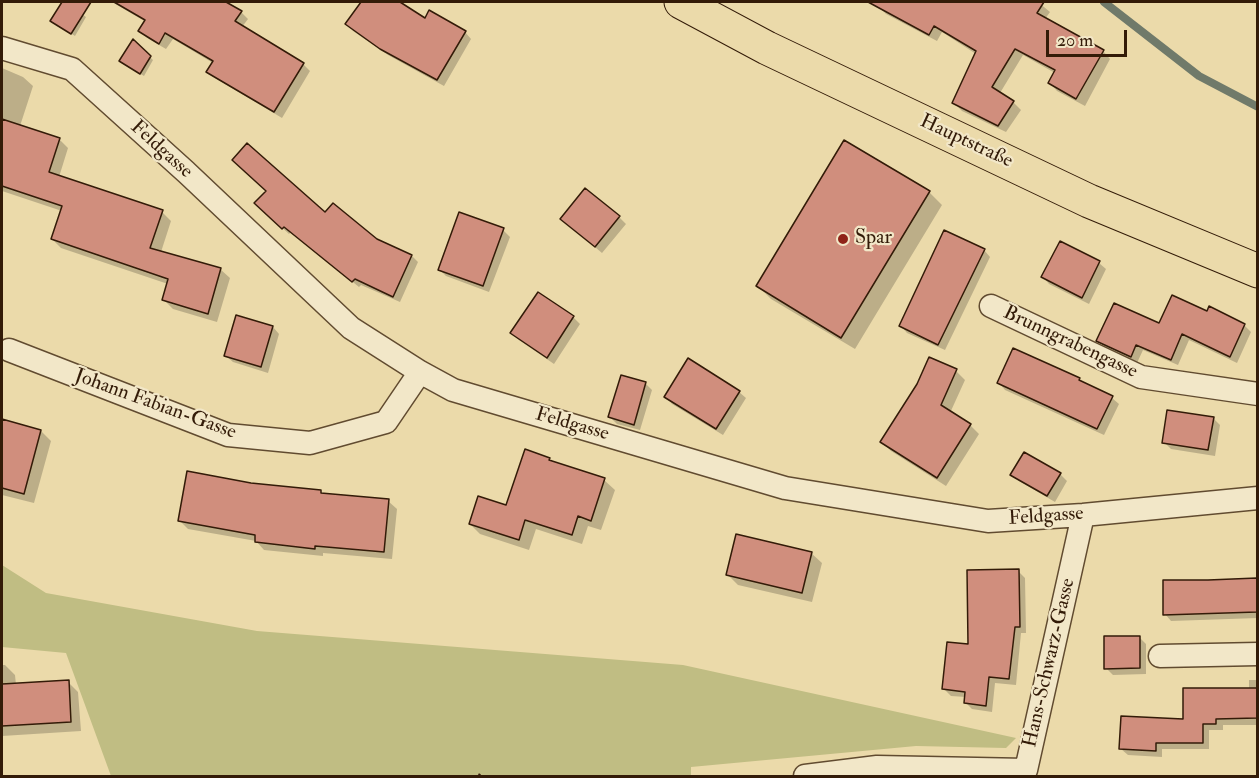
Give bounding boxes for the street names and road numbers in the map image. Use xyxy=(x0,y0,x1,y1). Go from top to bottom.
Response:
street label: Hauptstraße xyxy=(916,110,1016,174)
street label: Feldgasse xyxy=(125,116,197,184)
street label: Brunngrabengasse xyxy=(999,301,1141,385)
street label: Johann Fabian-Gasse xyxy=(71,365,239,445)
street label: Feldgasse xyxy=(532,403,612,447)
street label: Feldgasse xyxy=(1008,502,1084,532)
street label: Hans-Schwarz-Gasse xyxy=(1019,576,1081,750)

